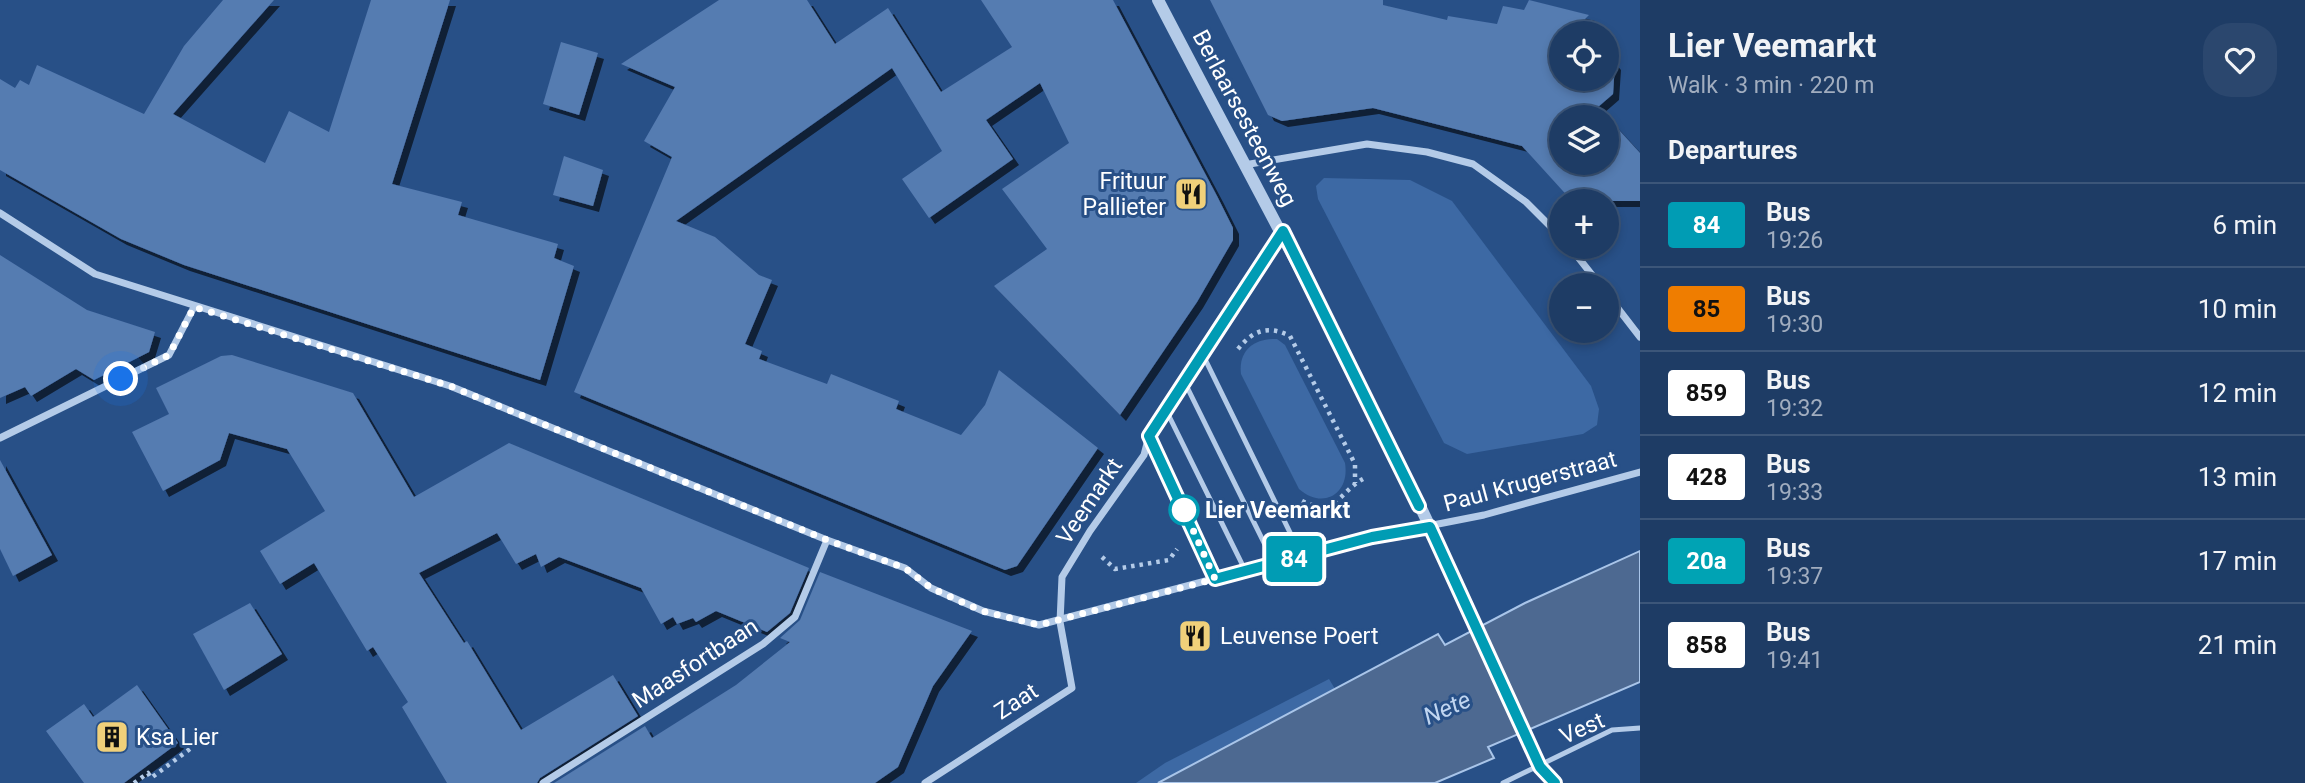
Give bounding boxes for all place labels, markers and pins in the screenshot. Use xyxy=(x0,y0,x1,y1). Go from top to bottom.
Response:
place label: Frituur Pallieter xyxy=(1083,168,1166,221)
restaurant icon: Frituur Pallieter xyxy=(1172,175,1210,213)
marker: Lier Veemarkt xyxy=(1169,495,1199,525)
place label: Lier Veemarkt xyxy=(1205,497,1350,524)
restaurant icon: Leuvense Poert xyxy=(1176,617,1214,655)
place label: Leuvense Poert xyxy=(1220,623,1378,650)
building icon: Ksa Lier xyxy=(93,718,131,756)
place label: Ksa Lier xyxy=(136,724,219,751)

